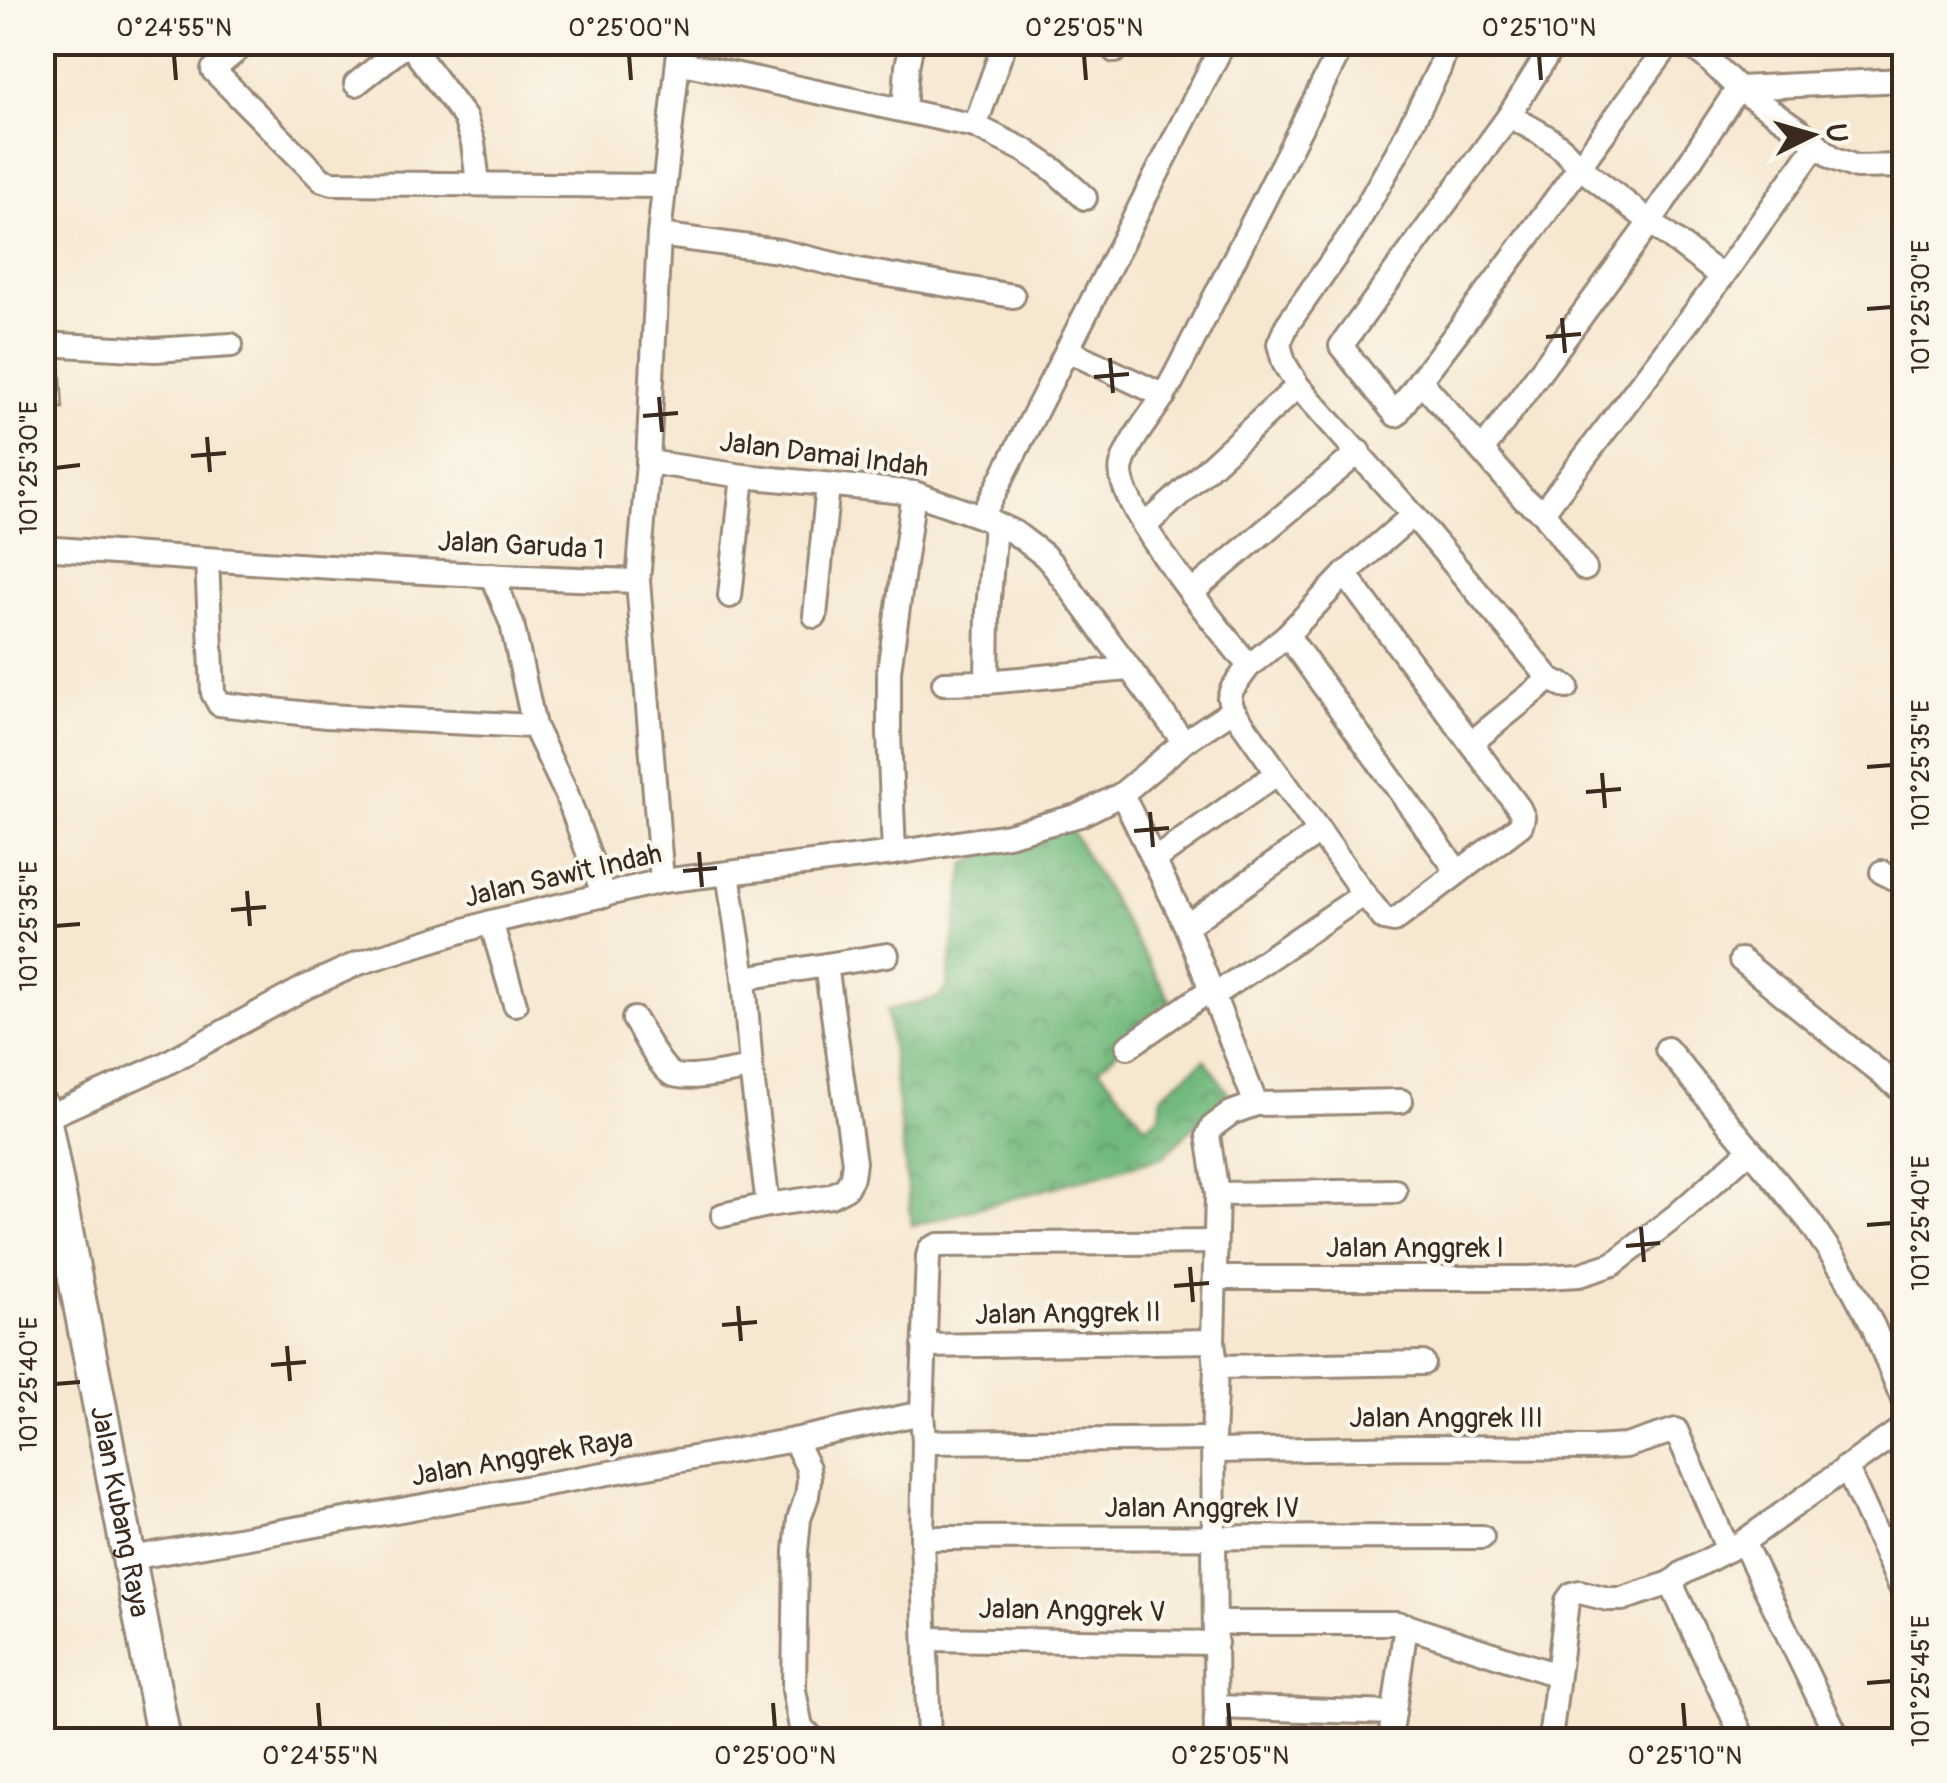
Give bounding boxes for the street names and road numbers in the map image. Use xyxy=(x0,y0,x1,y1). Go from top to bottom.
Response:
street label: Jalan Damai Indah xyxy=(717,425,931,485)
street label: Jalan Garuda 1 xyxy=(437,524,605,568)
street label: Jalan Sawit Indah xyxy=(461,836,665,916)
street label: Jalan Anggrek I xyxy=(1326,1231,1504,1266)
street label: Jalan Anggrek II xyxy=(975,1295,1161,1333)
street label: Jalan Anggrek III xyxy=(1349,1401,1543,1436)
street label: Jalan Kubang Raya xyxy=(82,1403,157,1620)
street label: Jalan Anggrek Raya xyxy=(408,1421,636,1495)
street label: Jalan Anggrek IV xyxy=(1104,1491,1300,1526)
street label: Jalan Anggrek V xyxy=(978,1592,1166,1630)

